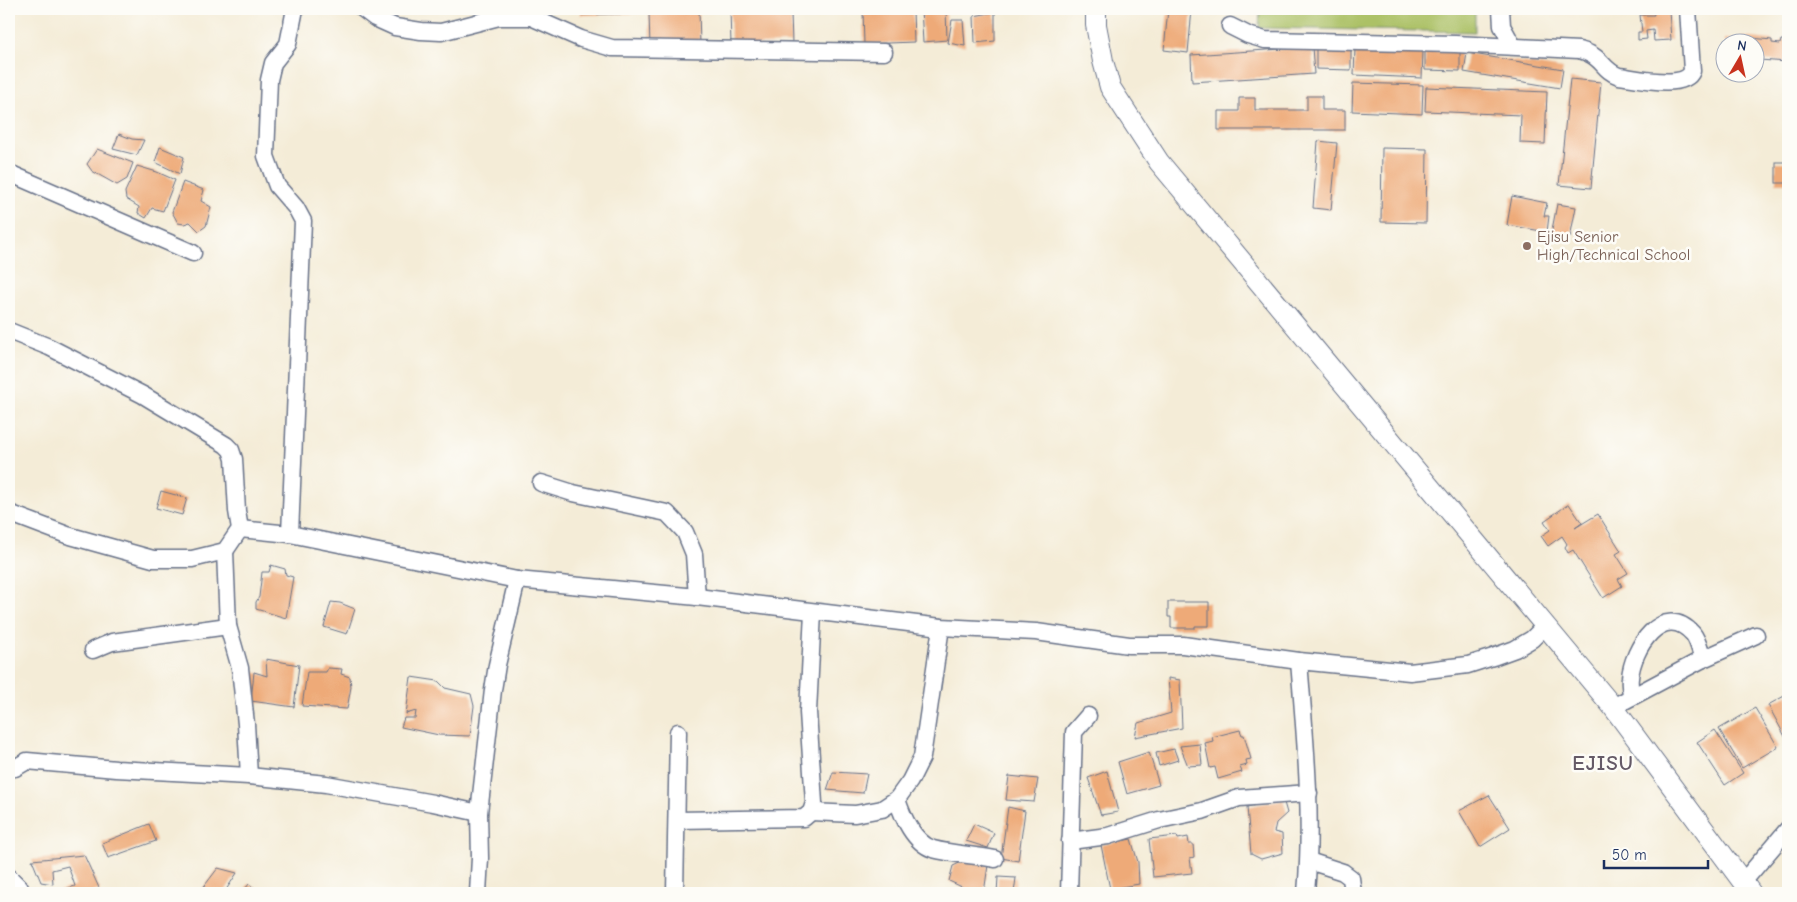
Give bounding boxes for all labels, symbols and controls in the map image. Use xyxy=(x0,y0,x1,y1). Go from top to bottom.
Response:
north arrow xyxy=(1714,32,1764,82)
text: N xyxy=(1736,37,1748,55)
place label: Ejisu Senior High/Technical School xyxy=(1537,228,1690,264)
marker: Ejisu Senior High/Technical School xyxy=(1521,240,1533,252)
district label: EJISU xyxy=(1572,751,1634,775)
scale bar xyxy=(1604,837,1708,869)
text: 50 m xyxy=(1612,846,1647,864)

